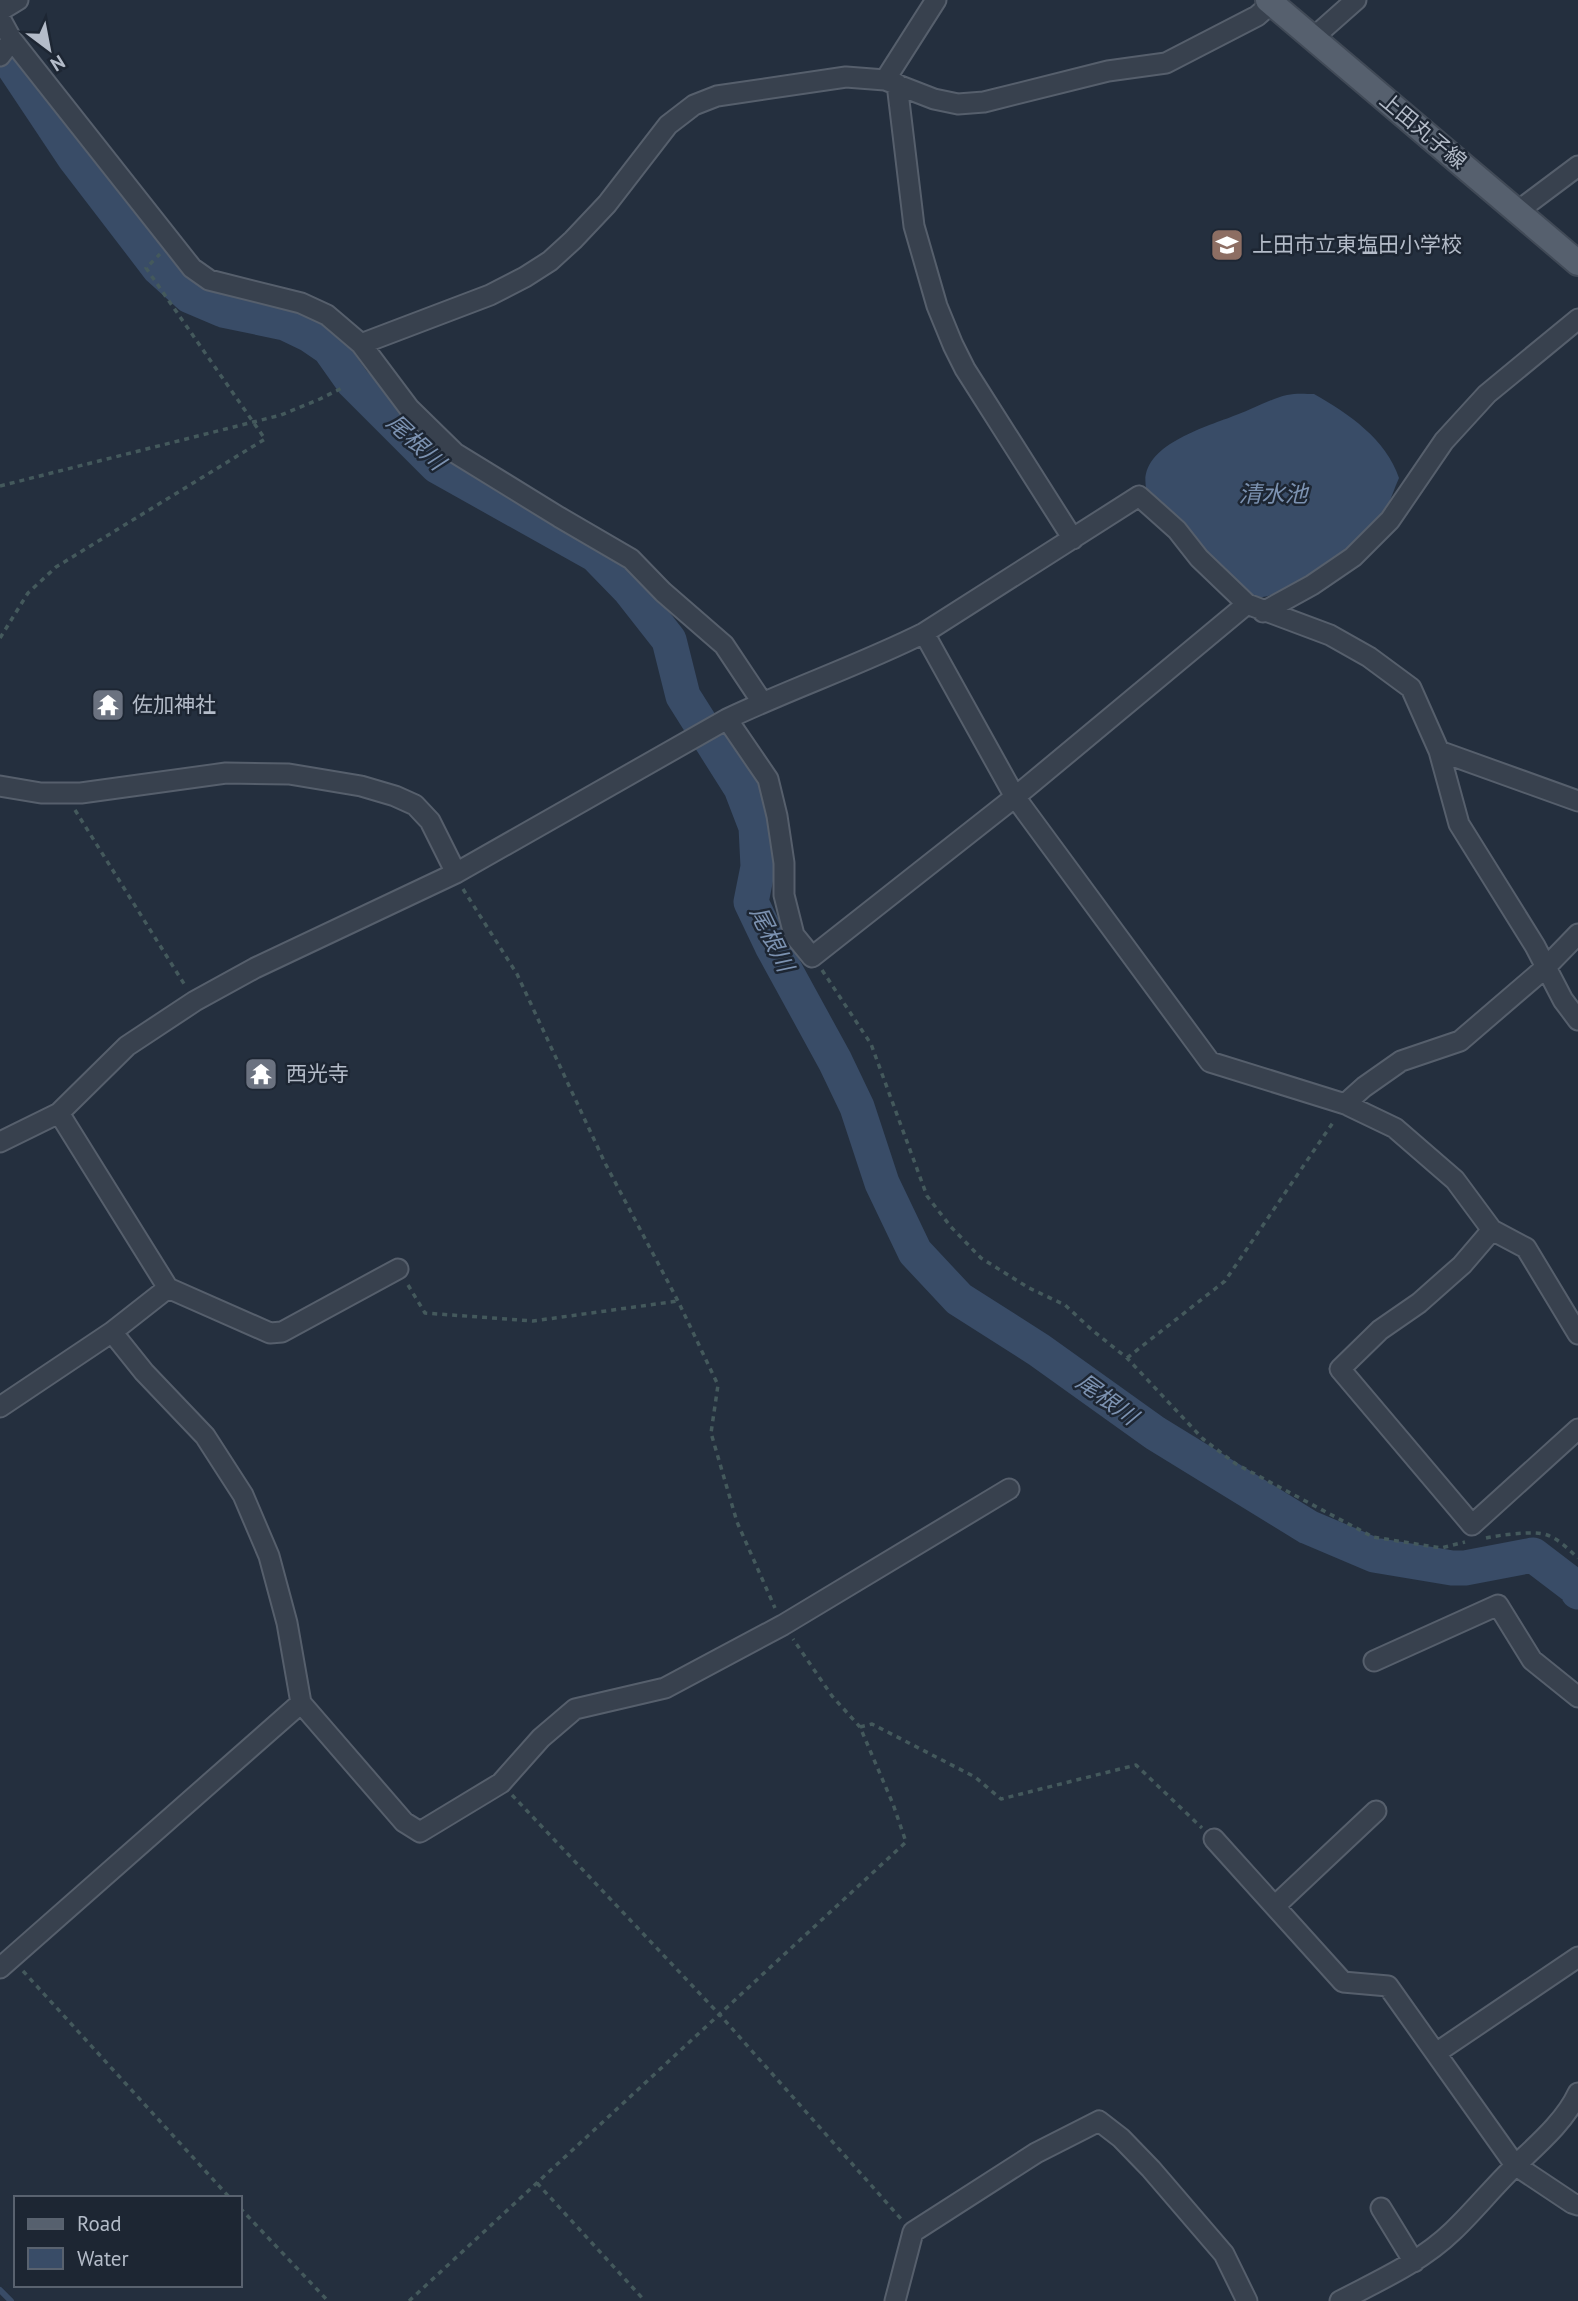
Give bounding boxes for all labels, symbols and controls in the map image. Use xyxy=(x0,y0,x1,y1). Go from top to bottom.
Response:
north arrow xyxy=(14,14,84,84)
text: N xyxy=(46,50,70,77)
street label: 上田丸子線 xyxy=(1374,87,1472,175)
school or university icon: 上田市立東塩田小学校 xyxy=(1208,226,1246,264)
place label: 上田市立東塩田小学校 xyxy=(1252,231,1462,258)
water label: 尾根川 xyxy=(381,408,454,478)
water label: 清水池 xyxy=(1239,479,1310,508)
temple icon: 佐加神社 xyxy=(89,686,127,724)
place label: 佐加神社 xyxy=(132,691,216,718)
water label: 尾根川 xyxy=(744,901,802,979)
temple icon: 西光寺 xyxy=(242,1055,280,1093)
place label: 西光寺 xyxy=(286,1060,349,1087)
water label: 尾根川 xyxy=(1071,1367,1146,1432)
legend xyxy=(14,2196,242,2287)
text: Road xyxy=(77,2210,121,2237)
text: Water xyxy=(77,2245,129,2272)

